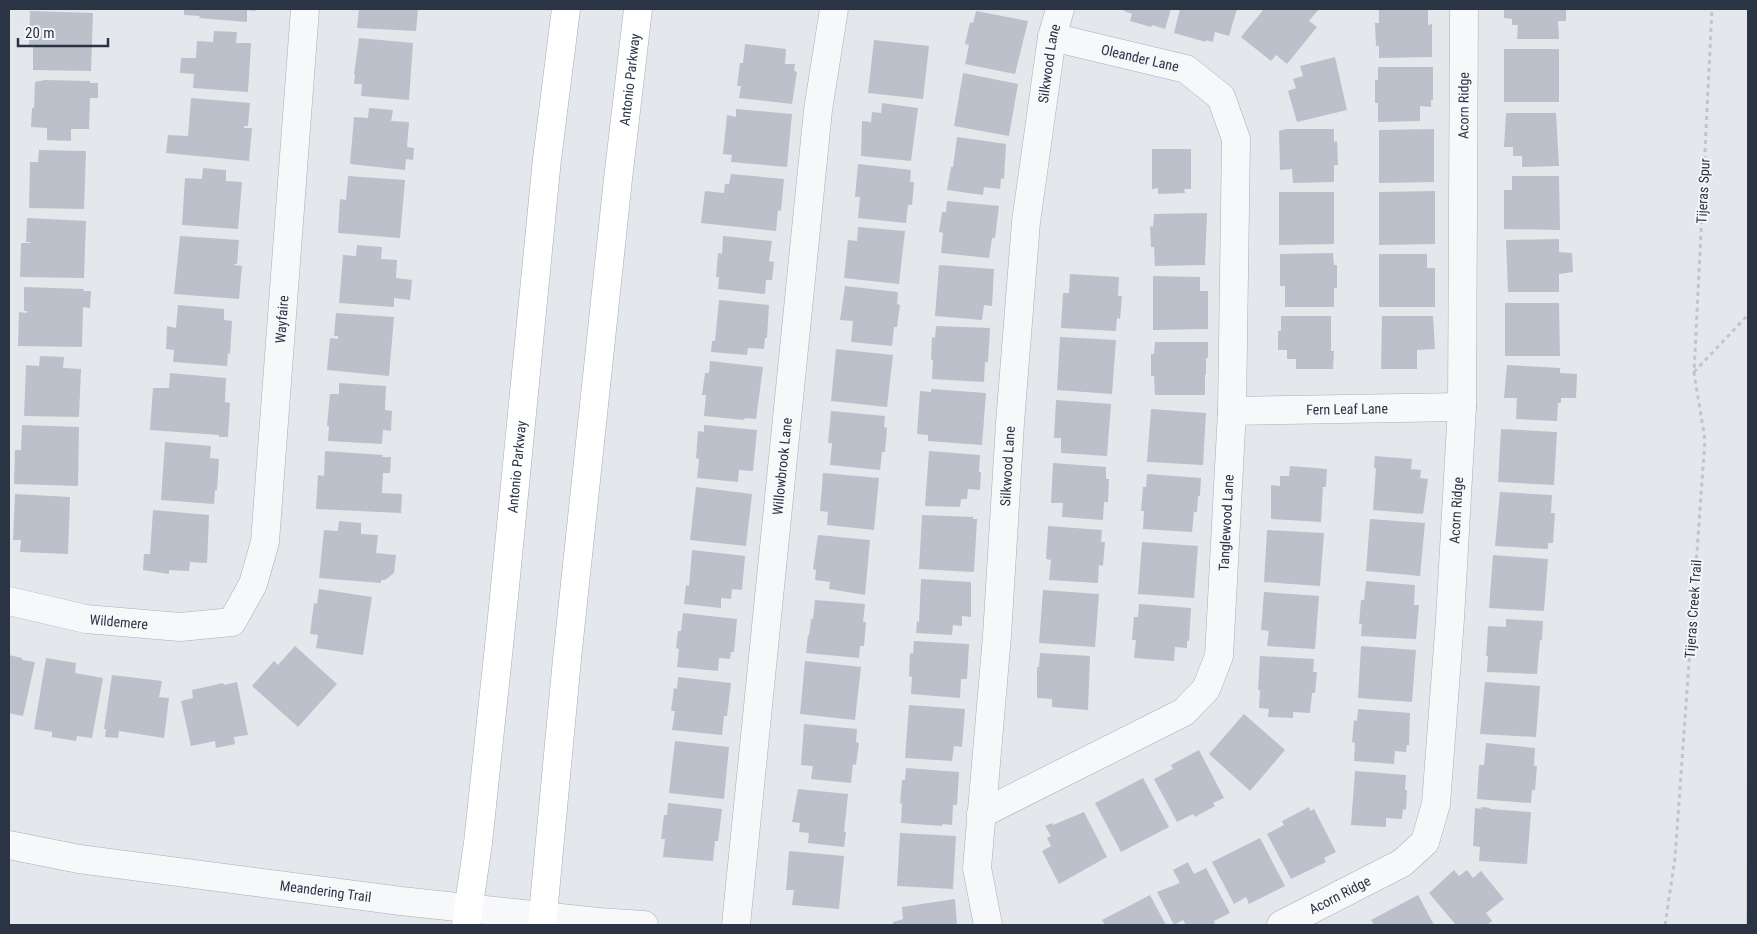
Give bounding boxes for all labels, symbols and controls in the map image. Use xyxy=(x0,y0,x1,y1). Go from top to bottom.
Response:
scale bar xyxy=(18,15,108,47)
street label: Silkwood Lane xyxy=(1035,22,1063,104)
text: 20 m xyxy=(25,24,55,42)
street label: Antonio Parkway xyxy=(616,32,643,127)
street label: Oleander Lane xyxy=(1100,41,1181,75)
street label: Acorn Ridge xyxy=(1455,72,1472,139)
street label: Tijeras Spur xyxy=(1693,158,1713,224)
street label: Wayfaire xyxy=(272,294,292,344)
street label: Fern Leaf Lane xyxy=(1306,400,1388,418)
street label: Willowbrook Lane xyxy=(769,416,795,516)
street label: Antonio Parkway xyxy=(504,420,529,514)
street label: Silkwood Lane xyxy=(997,425,1018,507)
street label: Tanglewood Lane xyxy=(1216,473,1237,571)
street label: Acorn Ridge xyxy=(1446,476,1466,544)
street label: Tijeras Creek Trail xyxy=(1682,559,1704,659)
street label: Wildemere xyxy=(89,611,149,632)
street label: Acorn Ridge xyxy=(1306,872,1374,917)
street label: Meandering Trail xyxy=(279,877,372,905)

